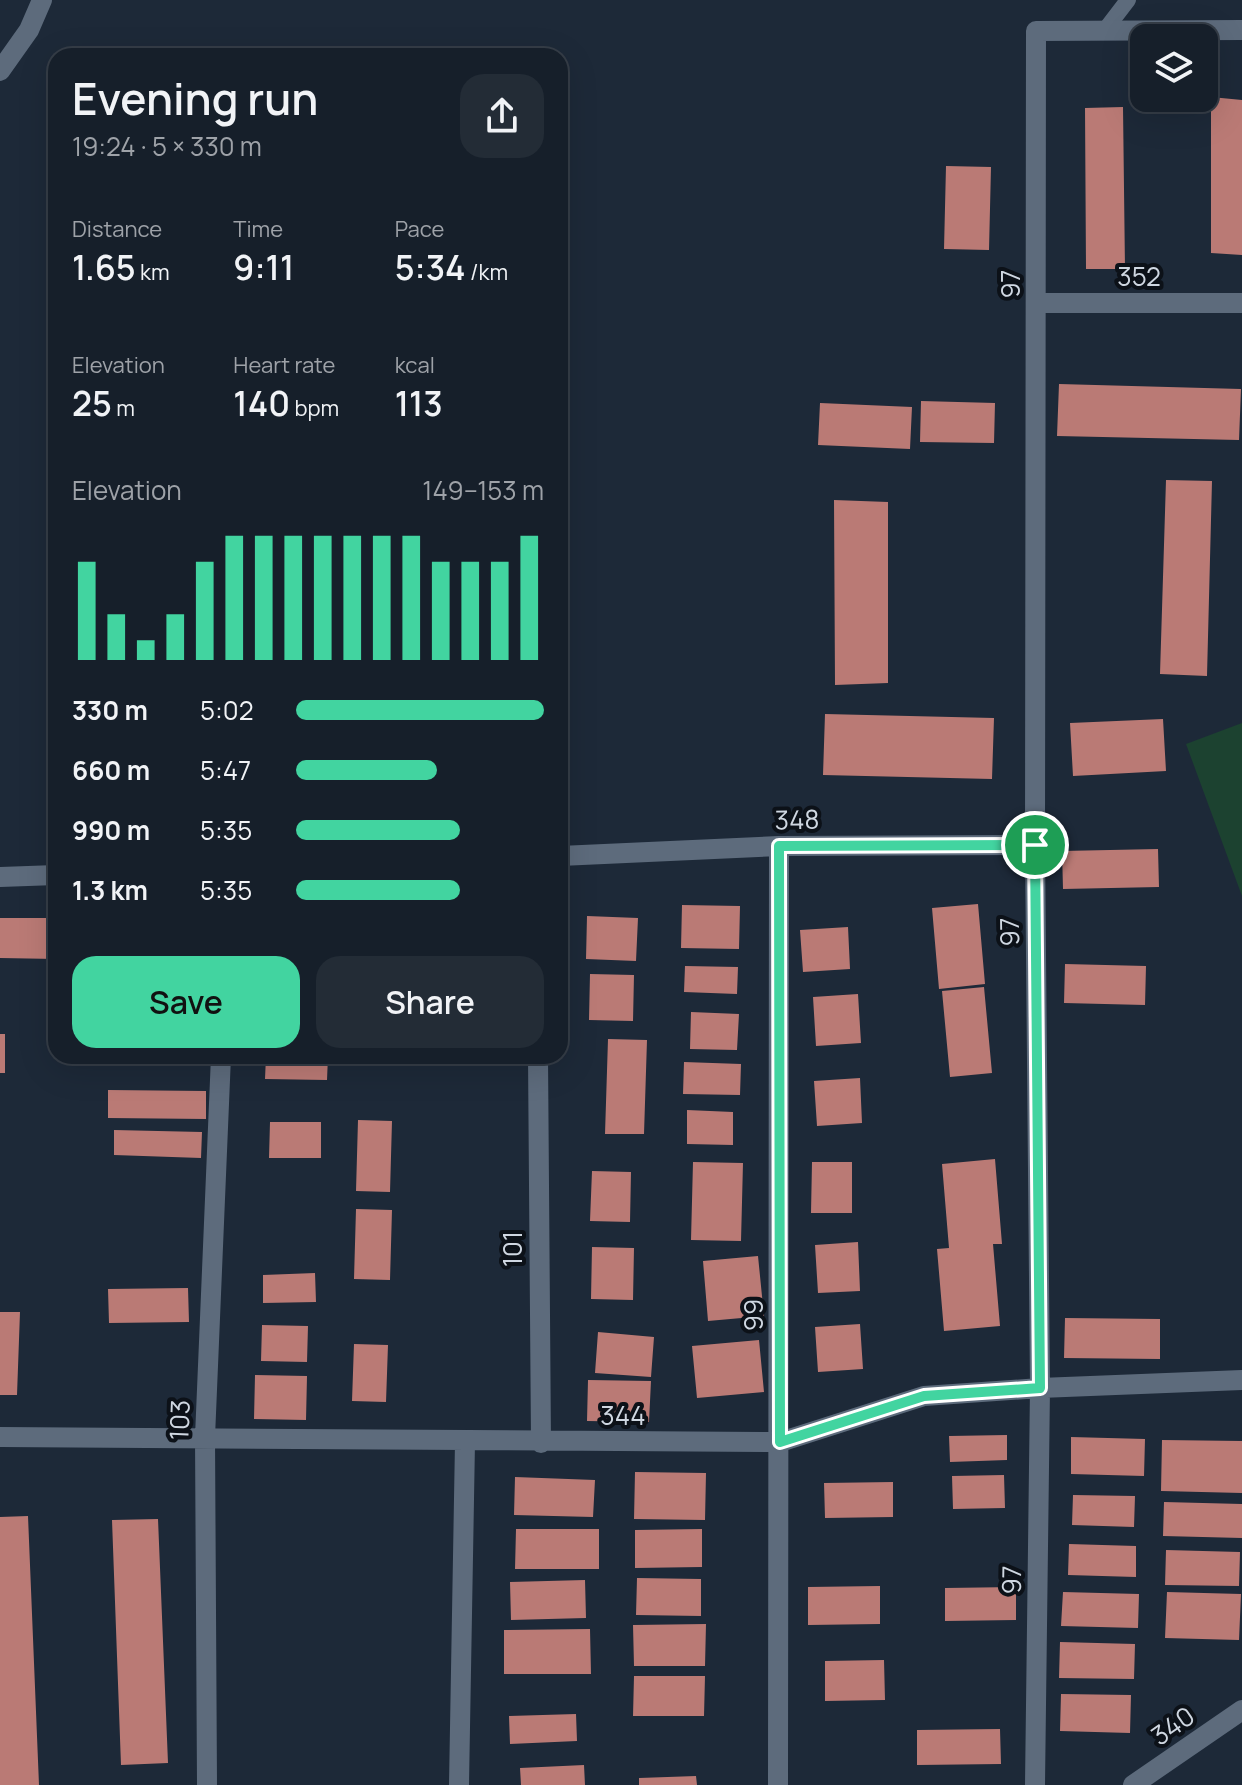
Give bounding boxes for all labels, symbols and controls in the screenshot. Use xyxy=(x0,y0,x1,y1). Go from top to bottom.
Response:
map controls xyxy=(1130,24,1218,112)
button: layers xyxy=(1130,24,1218,112)
text: Evening run xyxy=(72,68,318,128)
button: share xyxy=(460,74,544,158)
text: 19:24 · 5 × 330 m xyxy=(72,128,262,164)
text: Distance xyxy=(72,214,162,244)
text: Time xyxy=(233,214,283,244)
text: Pace xyxy=(395,214,444,244)
text: 1.65 xyxy=(72,244,136,290)
text: 9:11 xyxy=(233,244,294,290)
text: 5:34 xyxy=(395,244,466,290)
text: km xyxy=(136,257,170,287)
text: /km xyxy=(466,257,508,287)
street label: 352 xyxy=(1117,258,1161,294)
street label: 97 xyxy=(992,270,1028,298)
text: Elevation xyxy=(72,350,165,380)
text: Heart rate xyxy=(233,350,335,380)
text: kcal xyxy=(395,350,435,380)
text: 25 xyxy=(72,380,112,426)
text: 140 xyxy=(233,380,290,426)
text: 113 xyxy=(395,380,443,426)
text: m xyxy=(112,393,135,423)
text: bpm xyxy=(290,393,339,423)
text: Elevation xyxy=(72,472,182,508)
text: 149–153 m xyxy=(422,472,544,508)
text: 330 m xyxy=(72,692,148,728)
text: 5:02 xyxy=(200,692,253,728)
text: 660 m xyxy=(72,752,150,788)
text: 5:47 xyxy=(200,752,251,788)
street label: 348 xyxy=(774,801,820,837)
pin xyxy=(1001,811,1069,879)
text: 990 m xyxy=(72,812,150,848)
text: 5:35 xyxy=(200,812,252,848)
icon: arrive xyxy=(1013,823,1057,867)
text: 1.3 km xyxy=(72,872,148,908)
text: 5:35 xyxy=(200,872,252,908)
street label: 97 xyxy=(991,917,1027,947)
button: Save xyxy=(72,956,300,1048)
button: Share xyxy=(316,956,544,1048)
street label: 101 xyxy=(494,1231,530,1267)
street label: 99 xyxy=(735,1299,771,1331)
street label: 344 xyxy=(600,1397,646,1433)
street label: 103 xyxy=(160,1399,198,1441)
street label: 97 xyxy=(993,1565,1029,1595)
street label: 340 xyxy=(1143,1697,1201,1753)

